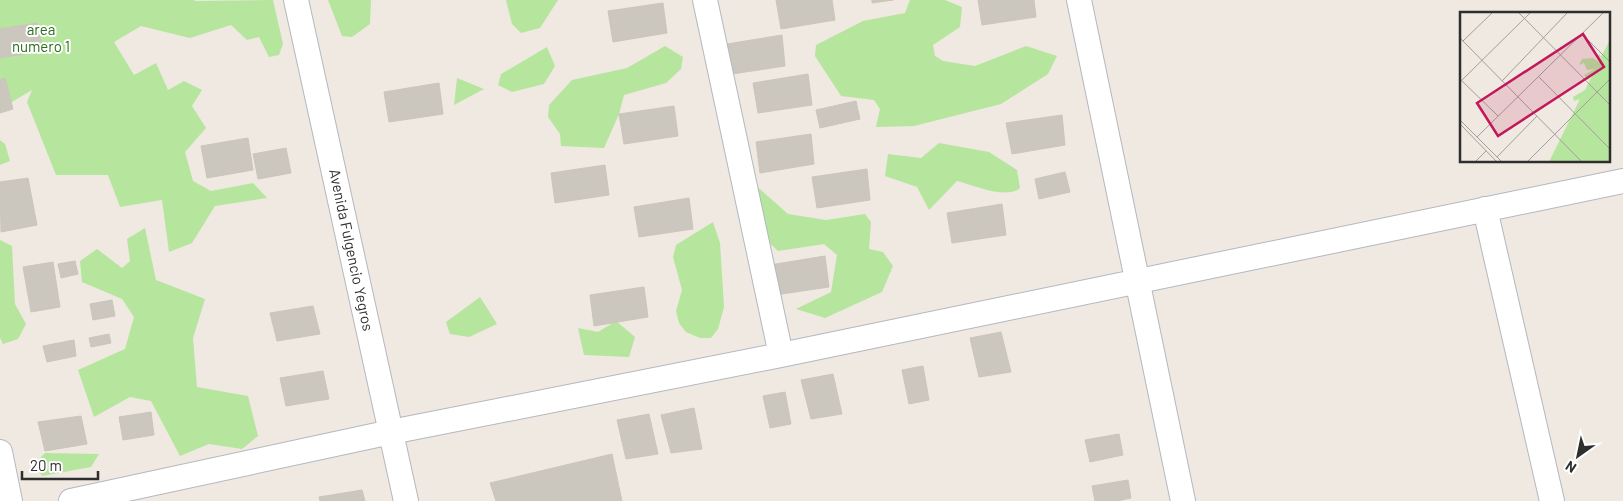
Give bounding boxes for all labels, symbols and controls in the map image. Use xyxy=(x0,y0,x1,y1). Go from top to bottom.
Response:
inset map xyxy=(1460,12,1610,162)
park label: area numero 1 xyxy=(12,20,70,55)
street label: Avenida Fulgencio Yegros xyxy=(326,167,378,332)
north arrow xyxy=(1553,431,1603,481)
scale bar xyxy=(22,448,99,480)
text: 20 m xyxy=(30,456,62,474)
text: N xyxy=(1562,458,1579,477)

